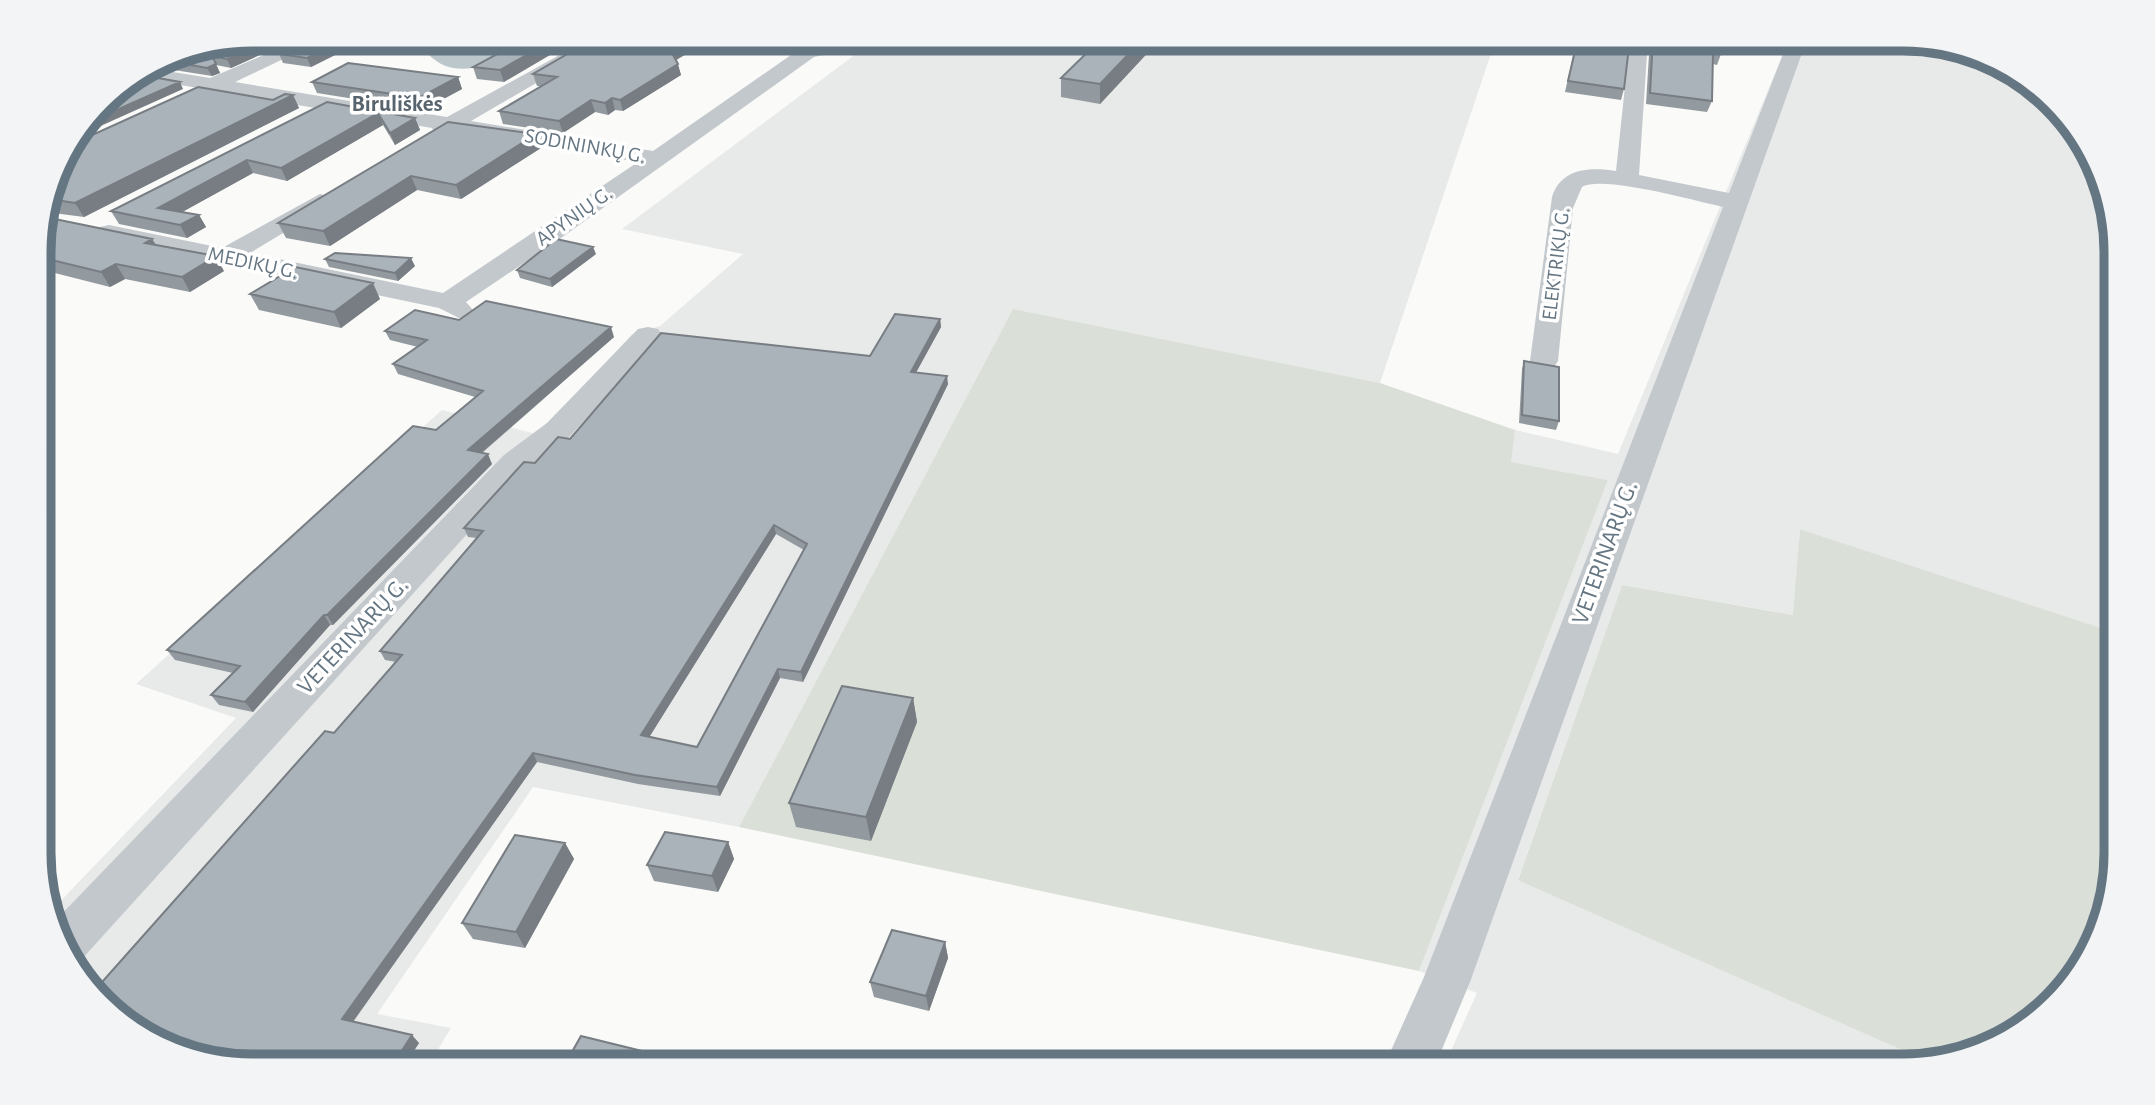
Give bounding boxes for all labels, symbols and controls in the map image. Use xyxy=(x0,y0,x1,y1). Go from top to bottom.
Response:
district label: Biruliškės xyxy=(351,93,443,116)
street label: SODININKŲ G. xyxy=(523,125,647,167)
street label: APYNIŲ G. xyxy=(532,182,616,250)
street label: ELEKTRIKŲ G. xyxy=(1539,207,1573,321)
street label: MEDIKŲ G. xyxy=(206,243,300,283)
street label: VETERINARŲ G. xyxy=(1568,478,1642,628)
street label: VETERINARŲ G. xyxy=(293,573,413,699)

